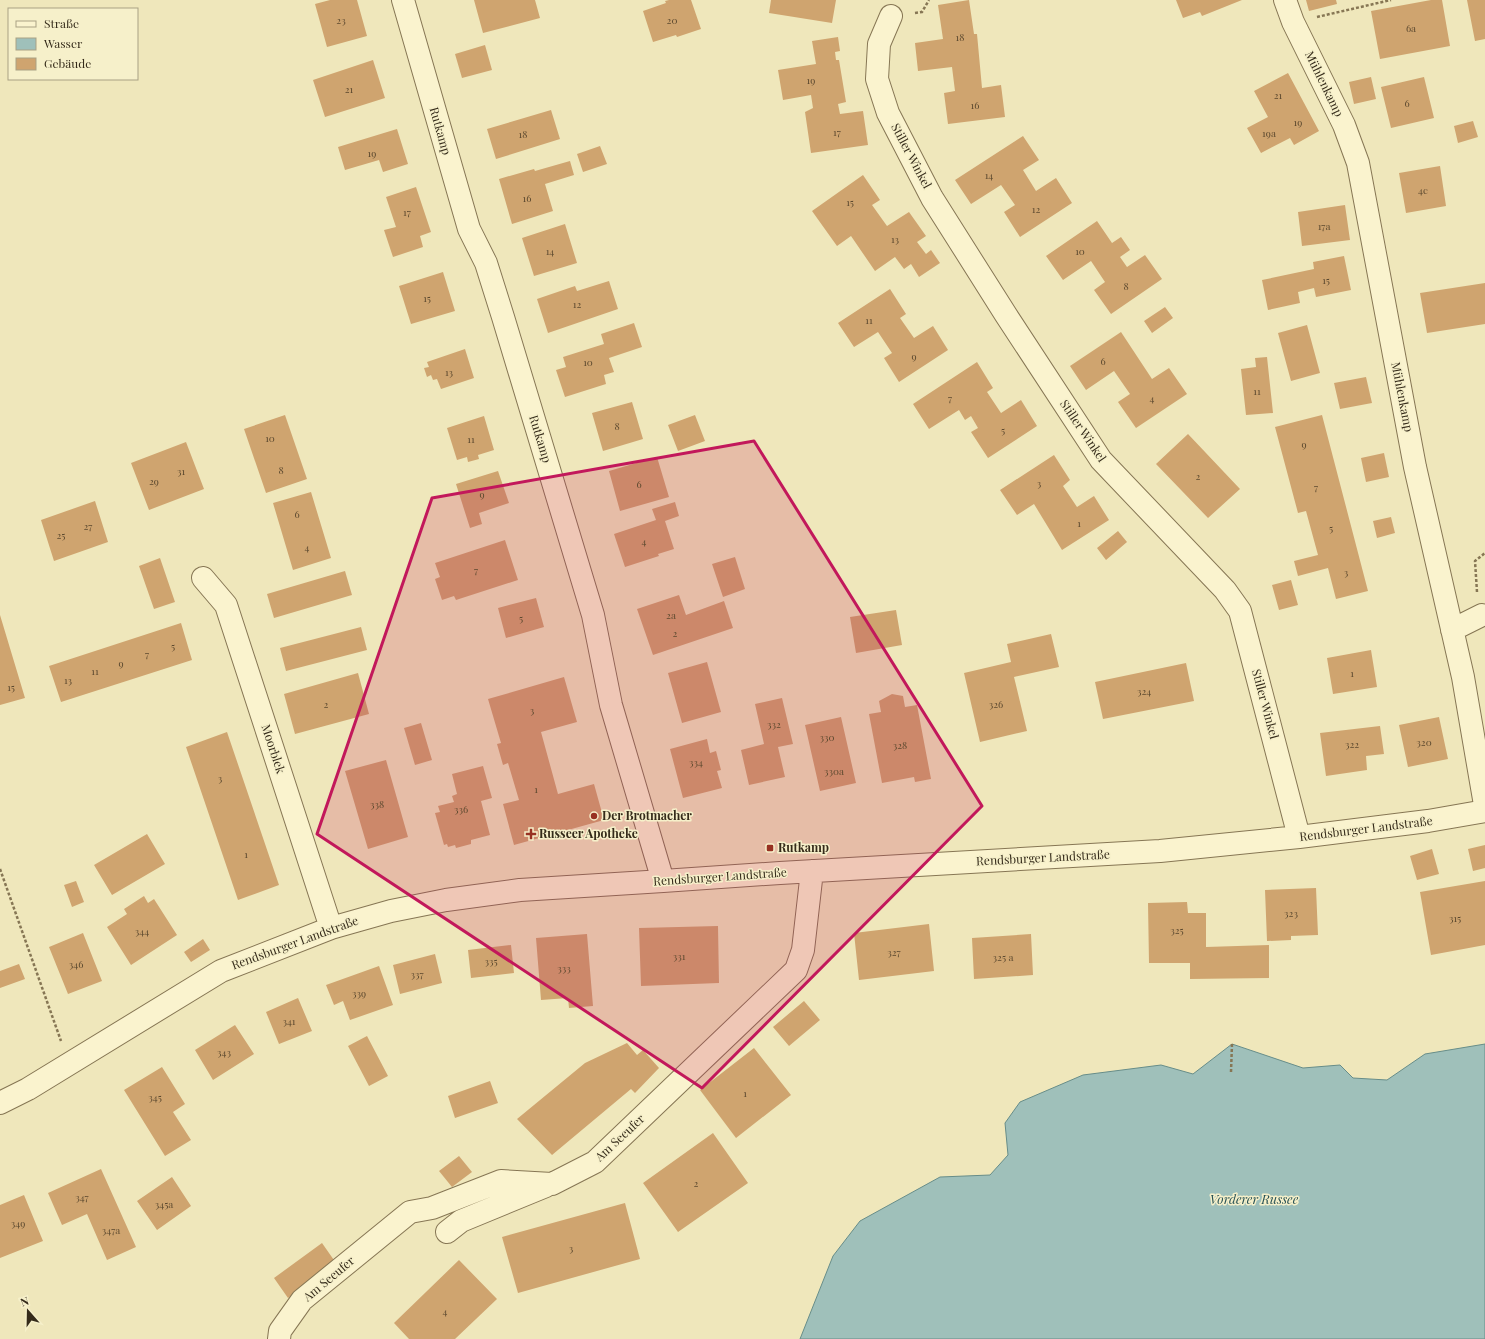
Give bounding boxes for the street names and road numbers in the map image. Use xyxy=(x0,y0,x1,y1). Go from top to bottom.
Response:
street label: Mühlenkamp xyxy=(1302,48,1348,119)
street label: Rutkamp xyxy=(427,105,455,157)
street label: Stiller Winkel xyxy=(888,120,936,191)
street label: Mühlenkamp xyxy=(1388,360,1418,433)
street label: Stiller Winkel xyxy=(1057,396,1111,465)
street label: Rutkamp xyxy=(526,413,556,465)
street label: Stiller Winkel xyxy=(1249,667,1283,741)
street label: Moorblek xyxy=(258,722,290,776)
street label: Rendsburger Landstraße xyxy=(1298,812,1433,844)
street label: Rendsburger Landstraße xyxy=(976,846,1110,868)
street label: Rendsburger Landstraße xyxy=(653,863,787,889)
street label: Rendsburger Landstraße xyxy=(229,912,360,972)
street label: Am Seeufer xyxy=(590,1110,648,1165)
street label: Am Seeufer xyxy=(299,1252,358,1305)

